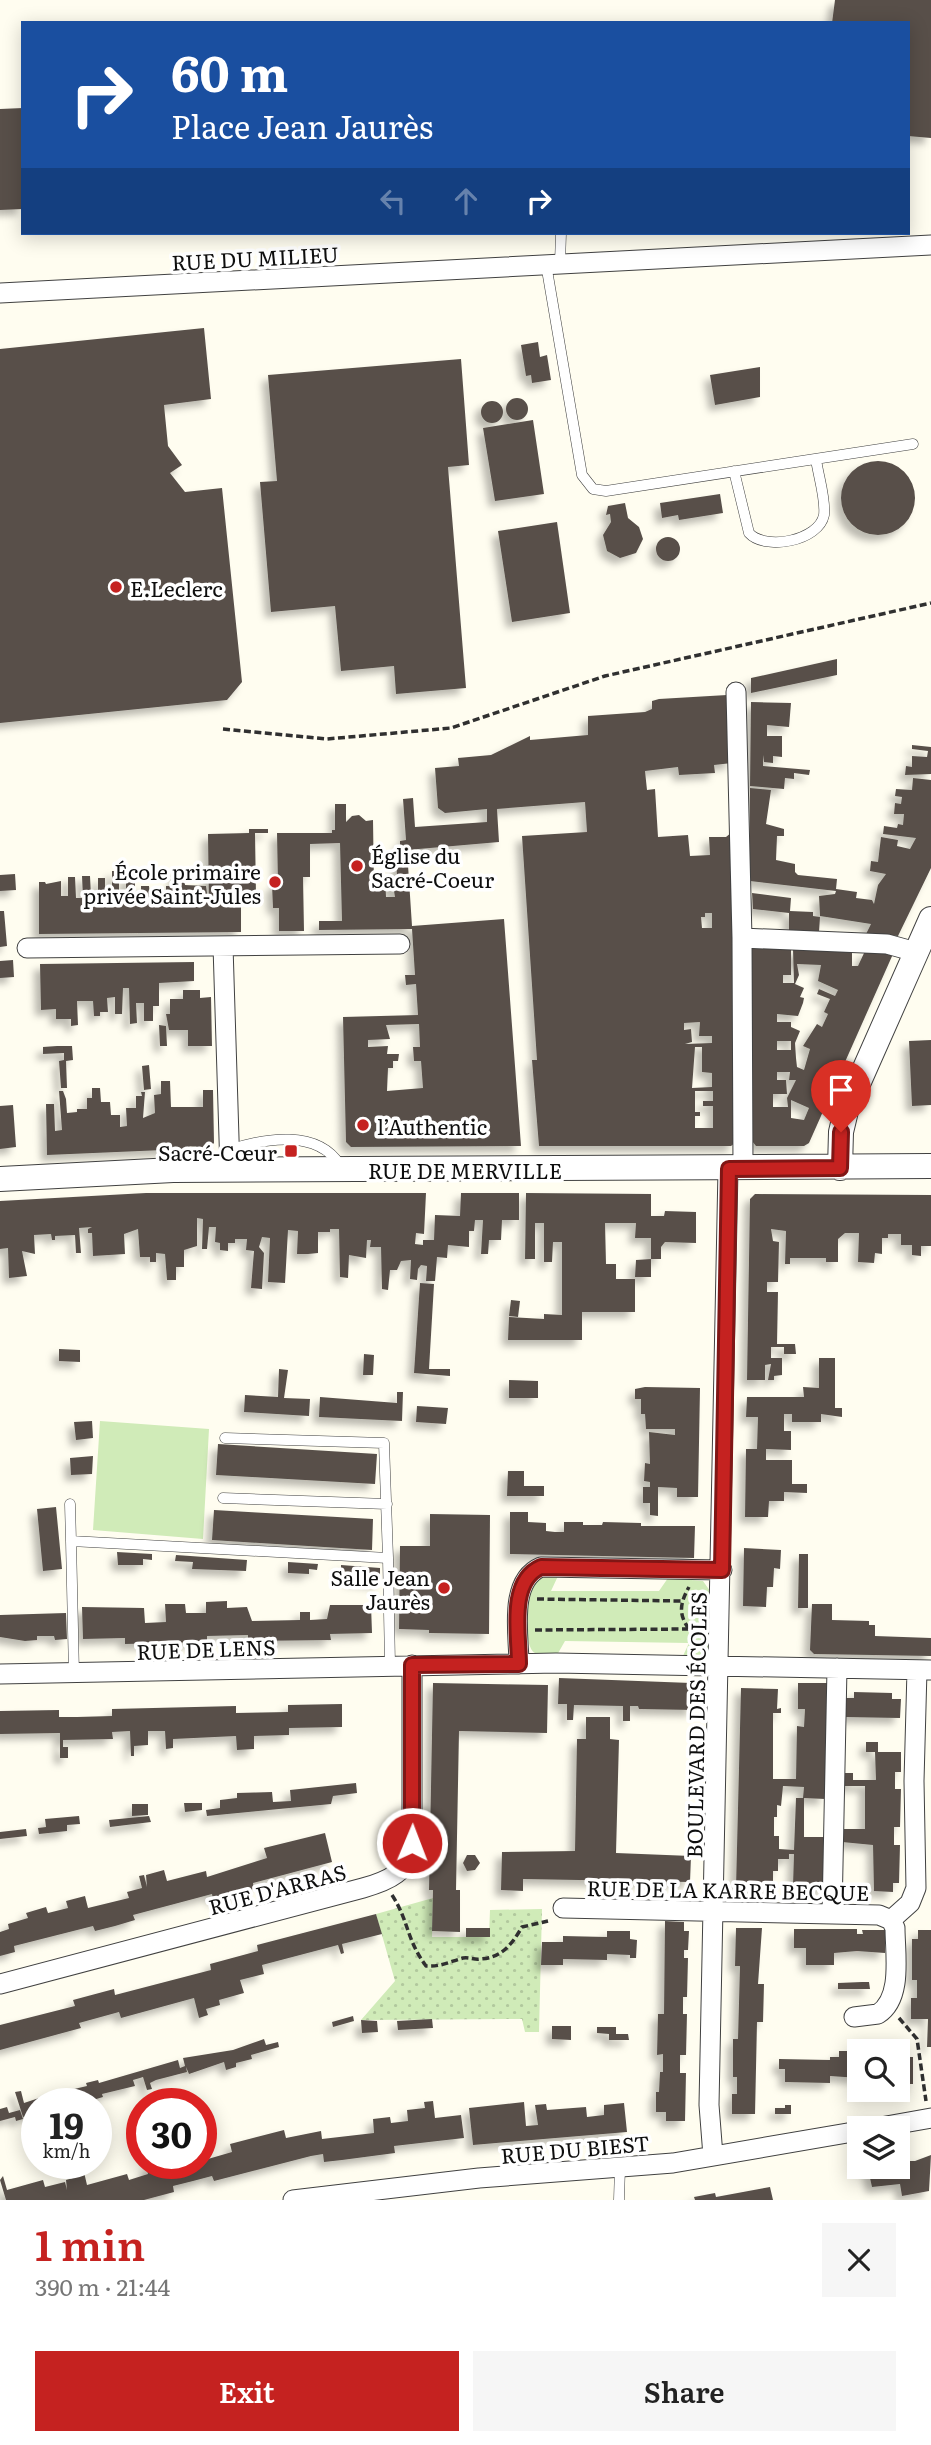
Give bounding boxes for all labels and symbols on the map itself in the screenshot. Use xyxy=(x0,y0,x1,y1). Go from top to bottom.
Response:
street label: RUE DU MILIEU xyxy=(171,237,339,277)
place label: E.Leclerc xyxy=(130,572,223,603)
marker: E.Leclerc xyxy=(108,579,124,595)
place label: Église du Sacré-Coeur xyxy=(371,839,494,894)
place label: École primaire privée Saint-Jules xyxy=(83,855,261,910)
marker: Église du Sacré-Coeur xyxy=(349,858,365,874)
marker: École primaire privée Saint-Jules xyxy=(267,874,283,890)
pin xyxy=(811,1060,871,1132)
place label: l’Authentic xyxy=(377,1110,487,1141)
marker: l’Authentic xyxy=(355,1117,371,1133)
place label: Sacré-Cœur xyxy=(158,1136,277,1167)
marker: Sacré-Cœur xyxy=(283,1143,299,1159)
street label: RUE DE MERVILLE xyxy=(368,1154,562,1185)
place label: Salle Jean Jaurès xyxy=(331,1561,430,1616)
marker: Salle Jean Jaurès xyxy=(436,1580,452,1596)
street label: BOULEVARD DES ÉCOLES xyxy=(677,1591,713,1859)
street label: RUE DE LENS xyxy=(136,1630,276,1666)
position arrow xyxy=(375,1806,449,1880)
street label: RUE D'ARRAS xyxy=(205,1855,349,1921)
street label: RUE DE LA KARRE BECQUE xyxy=(586,1871,870,1907)
speed limit sign: 30 xyxy=(126,2088,217,2179)
street label: RUE DU BIEST xyxy=(499,2126,651,2170)

